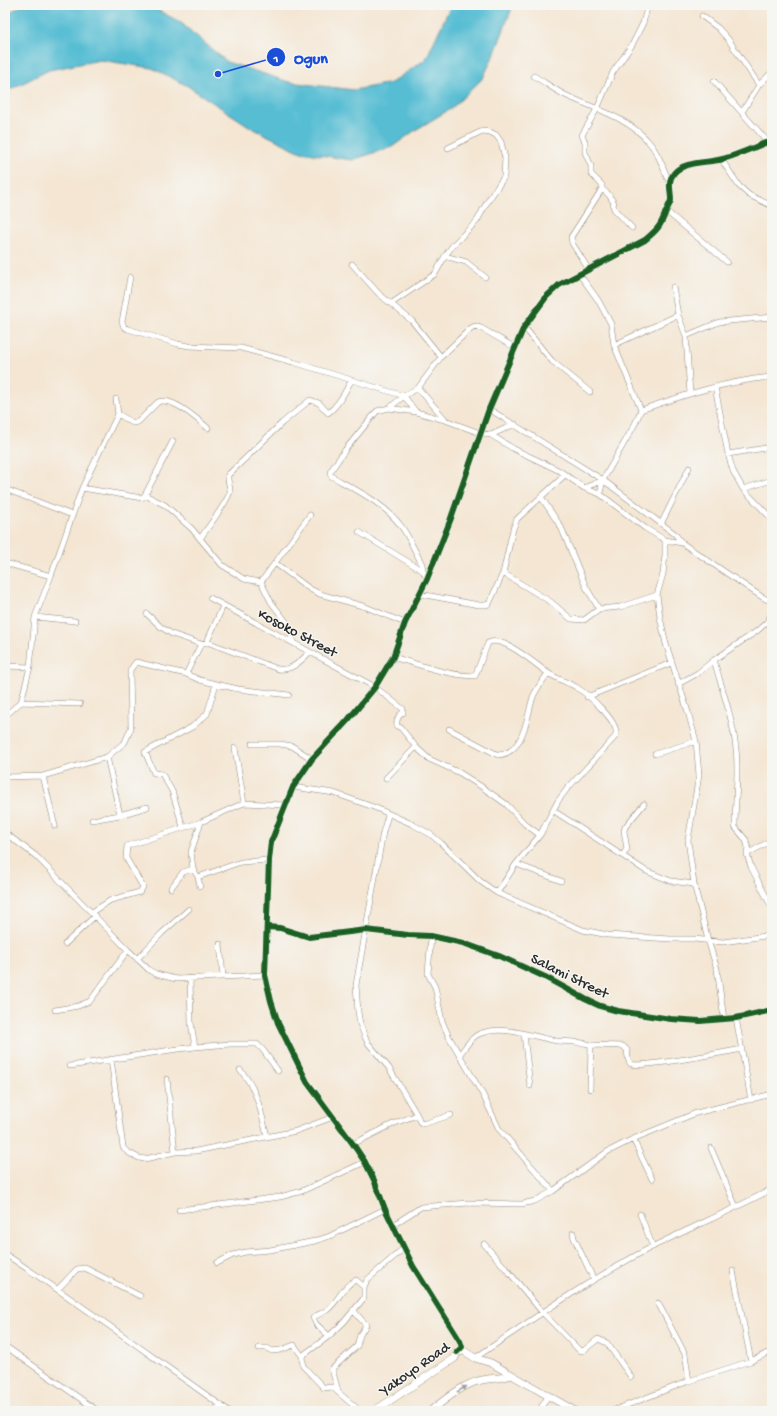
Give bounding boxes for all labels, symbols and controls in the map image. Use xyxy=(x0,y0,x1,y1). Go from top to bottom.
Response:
callout: Ogun xyxy=(266,43,336,71)
text: Ogun xyxy=(294,51,328,70)
text: 1 xyxy=(273,53,279,67)
street label: Kosoko Street xyxy=(254,605,342,663)
street label: Salami Street xyxy=(527,950,613,1004)
street label: Yakoyo Road xyxy=(375,1338,455,1401)
one-way arrow xyxy=(456,1386,468,1393)

